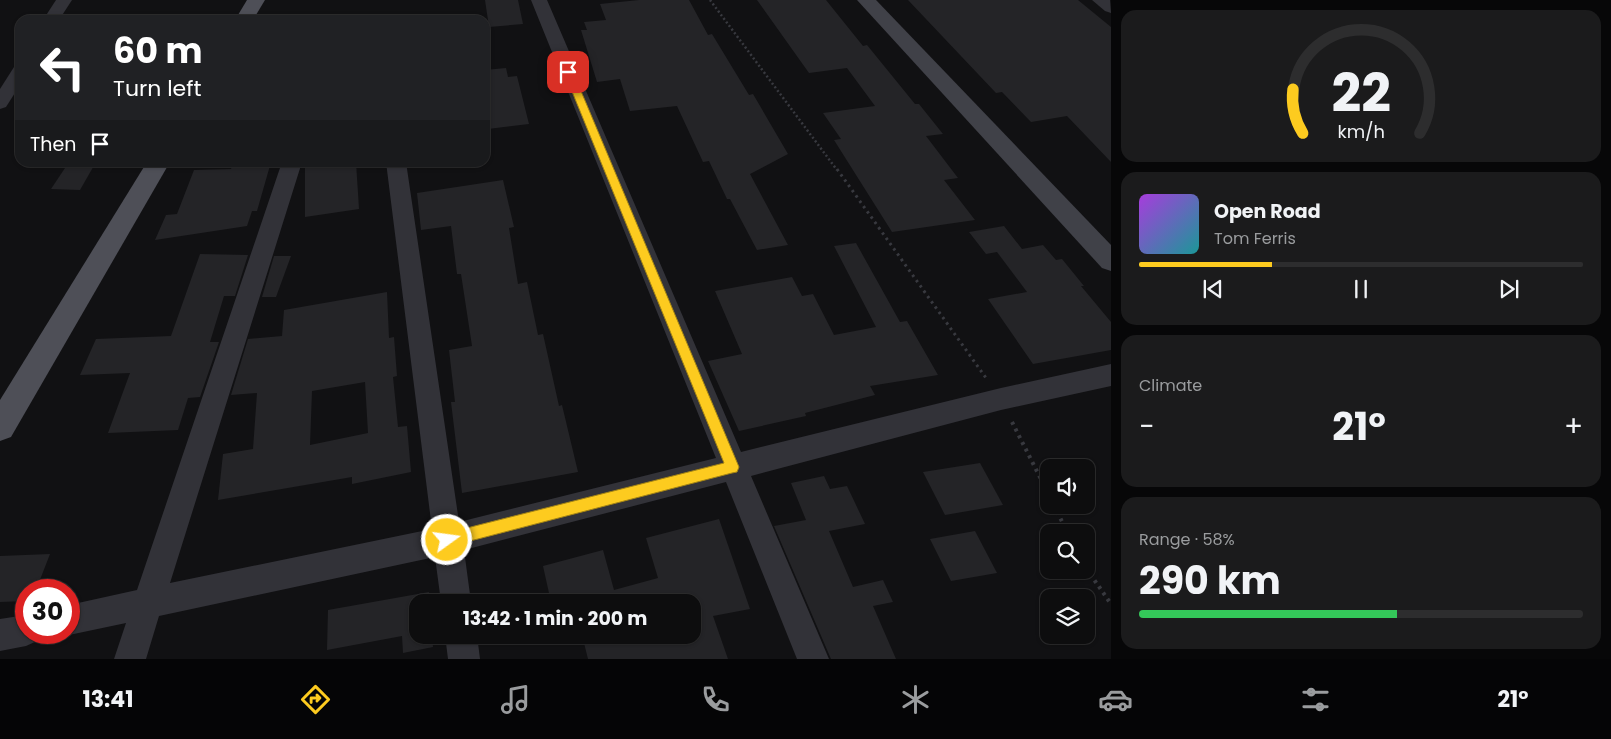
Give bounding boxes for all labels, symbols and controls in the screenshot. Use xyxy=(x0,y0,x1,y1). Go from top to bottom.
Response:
text: 60 m xyxy=(113,26,203,75)
icon: left xyxy=(30,35,95,100)
pin xyxy=(547,51,589,93)
text: 22 xyxy=(1331,57,1391,130)
icon: arrive xyxy=(554,58,582,86)
text: Turn left xyxy=(113,73,201,104)
text: km/h xyxy=(1337,119,1385,144)
icon: arrive xyxy=(86,130,114,158)
text: Then xyxy=(30,131,76,158)
text: Open Road xyxy=(1214,198,1321,225)
text: Tom Ferris xyxy=(1214,227,1296,250)
icon: previous xyxy=(1199,275,1227,303)
icon: pause xyxy=(1347,275,1375,303)
icon: next xyxy=(1495,275,1523,303)
text: Climate xyxy=(1139,374,1202,397)
text: 21° xyxy=(1332,400,1386,453)
text: − xyxy=(1139,407,1154,446)
text: + xyxy=(1564,407,1583,446)
map controls xyxy=(1040,459,1095,644)
button: sound xyxy=(1040,459,1095,514)
position arrow xyxy=(420,513,472,565)
button: search xyxy=(1040,524,1095,579)
text: Range · 58% xyxy=(1139,528,1235,551)
text: 290 km xyxy=(1139,554,1281,607)
speed limit sign: 30 xyxy=(15,579,80,644)
button: layers xyxy=(1040,589,1095,644)
text: 13:42 · 1 min · 200 m xyxy=(463,605,647,632)
icon: directions xyxy=(298,682,333,717)
icon: music xyxy=(498,682,533,717)
icon: phone xyxy=(698,682,733,717)
icon: climate xyxy=(898,682,933,717)
icon: car xyxy=(1098,682,1133,717)
icon: filters xyxy=(1298,682,1333,717)
text: 13:41 xyxy=(82,684,133,715)
text: 21° xyxy=(1497,684,1528,715)

